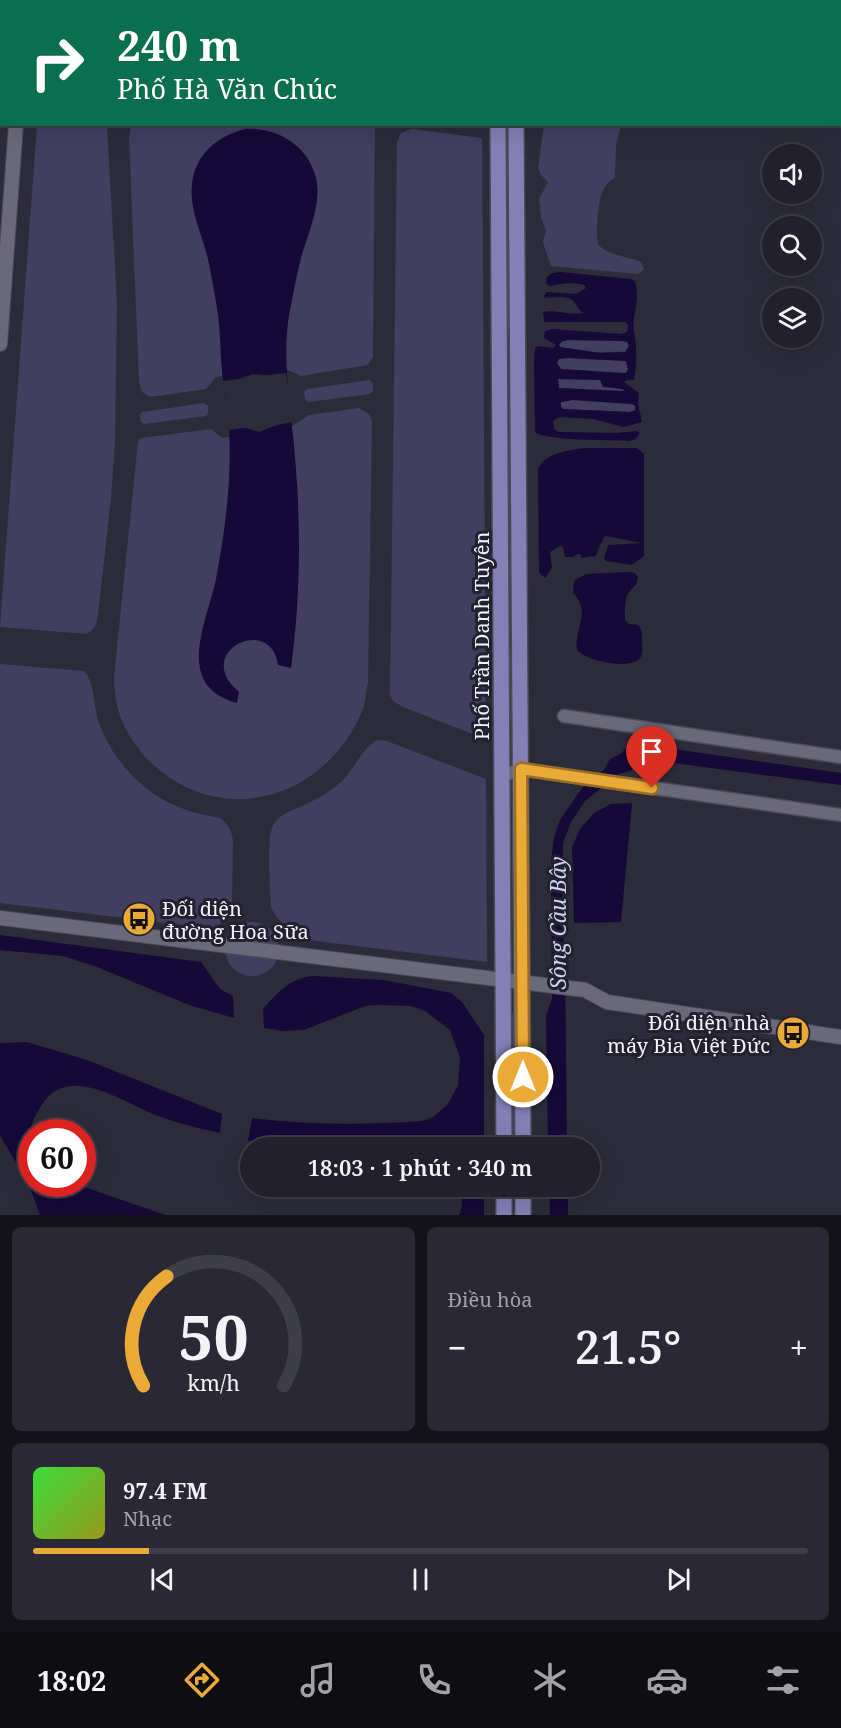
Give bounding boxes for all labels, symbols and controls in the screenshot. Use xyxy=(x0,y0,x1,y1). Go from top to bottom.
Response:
text: 240 m xyxy=(117,16,241,73)
icon: right xyxy=(18,24,96,102)
text: Phố Hà Văn Chúc xyxy=(117,70,337,107)
map controls xyxy=(762,144,822,348)
button: sound xyxy=(762,144,822,204)
button: search xyxy=(762,216,822,276)
button: layers xyxy=(762,288,822,348)
street label: Phố Trần Danh Tuyên xyxy=(468,532,495,740)
pin xyxy=(626,726,677,788)
icon: arrive xyxy=(635,735,668,768)
water label: Sông Cầu Bây xyxy=(544,856,572,990)
place label: Đối diện đường Hoa Sữa xyxy=(162,895,309,945)
bus stop icon: Đối diện đường Hoa Sữa xyxy=(121,901,157,937)
place label: Đối diện nhà máy Bia Việt Đức xyxy=(607,1009,770,1059)
bus stop icon: Đối diện nhà máy Bia Việt Đức xyxy=(775,1015,811,1051)
position arrow xyxy=(491,1045,555,1109)
speed limit sign: 60 xyxy=(18,1119,96,1197)
text: 18:03 · 1 phút · 340 m xyxy=(308,1152,532,1182)
text: Điều hòa xyxy=(448,1286,533,1313)
text: 50 xyxy=(178,1293,249,1378)
text: 21.5° xyxy=(575,1316,681,1377)
text: − xyxy=(448,1325,467,1370)
text: + xyxy=(790,1325,808,1370)
text: km/h xyxy=(187,1368,240,1397)
text: 97.4 FM xyxy=(123,1475,207,1505)
text: Nhạc xyxy=(123,1505,172,1532)
icon: previous xyxy=(146,1563,179,1596)
icon: pause xyxy=(404,1563,437,1596)
icon: next xyxy=(662,1563,695,1596)
icon: directions xyxy=(181,1659,223,1701)
icon: music xyxy=(297,1659,339,1701)
icon: phone xyxy=(413,1659,455,1701)
icon: climate xyxy=(529,1659,571,1701)
icon: car xyxy=(646,1659,688,1701)
icon: filters xyxy=(762,1659,804,1701)
text: 18:02 xyxy=(37,1662,106,1699)

